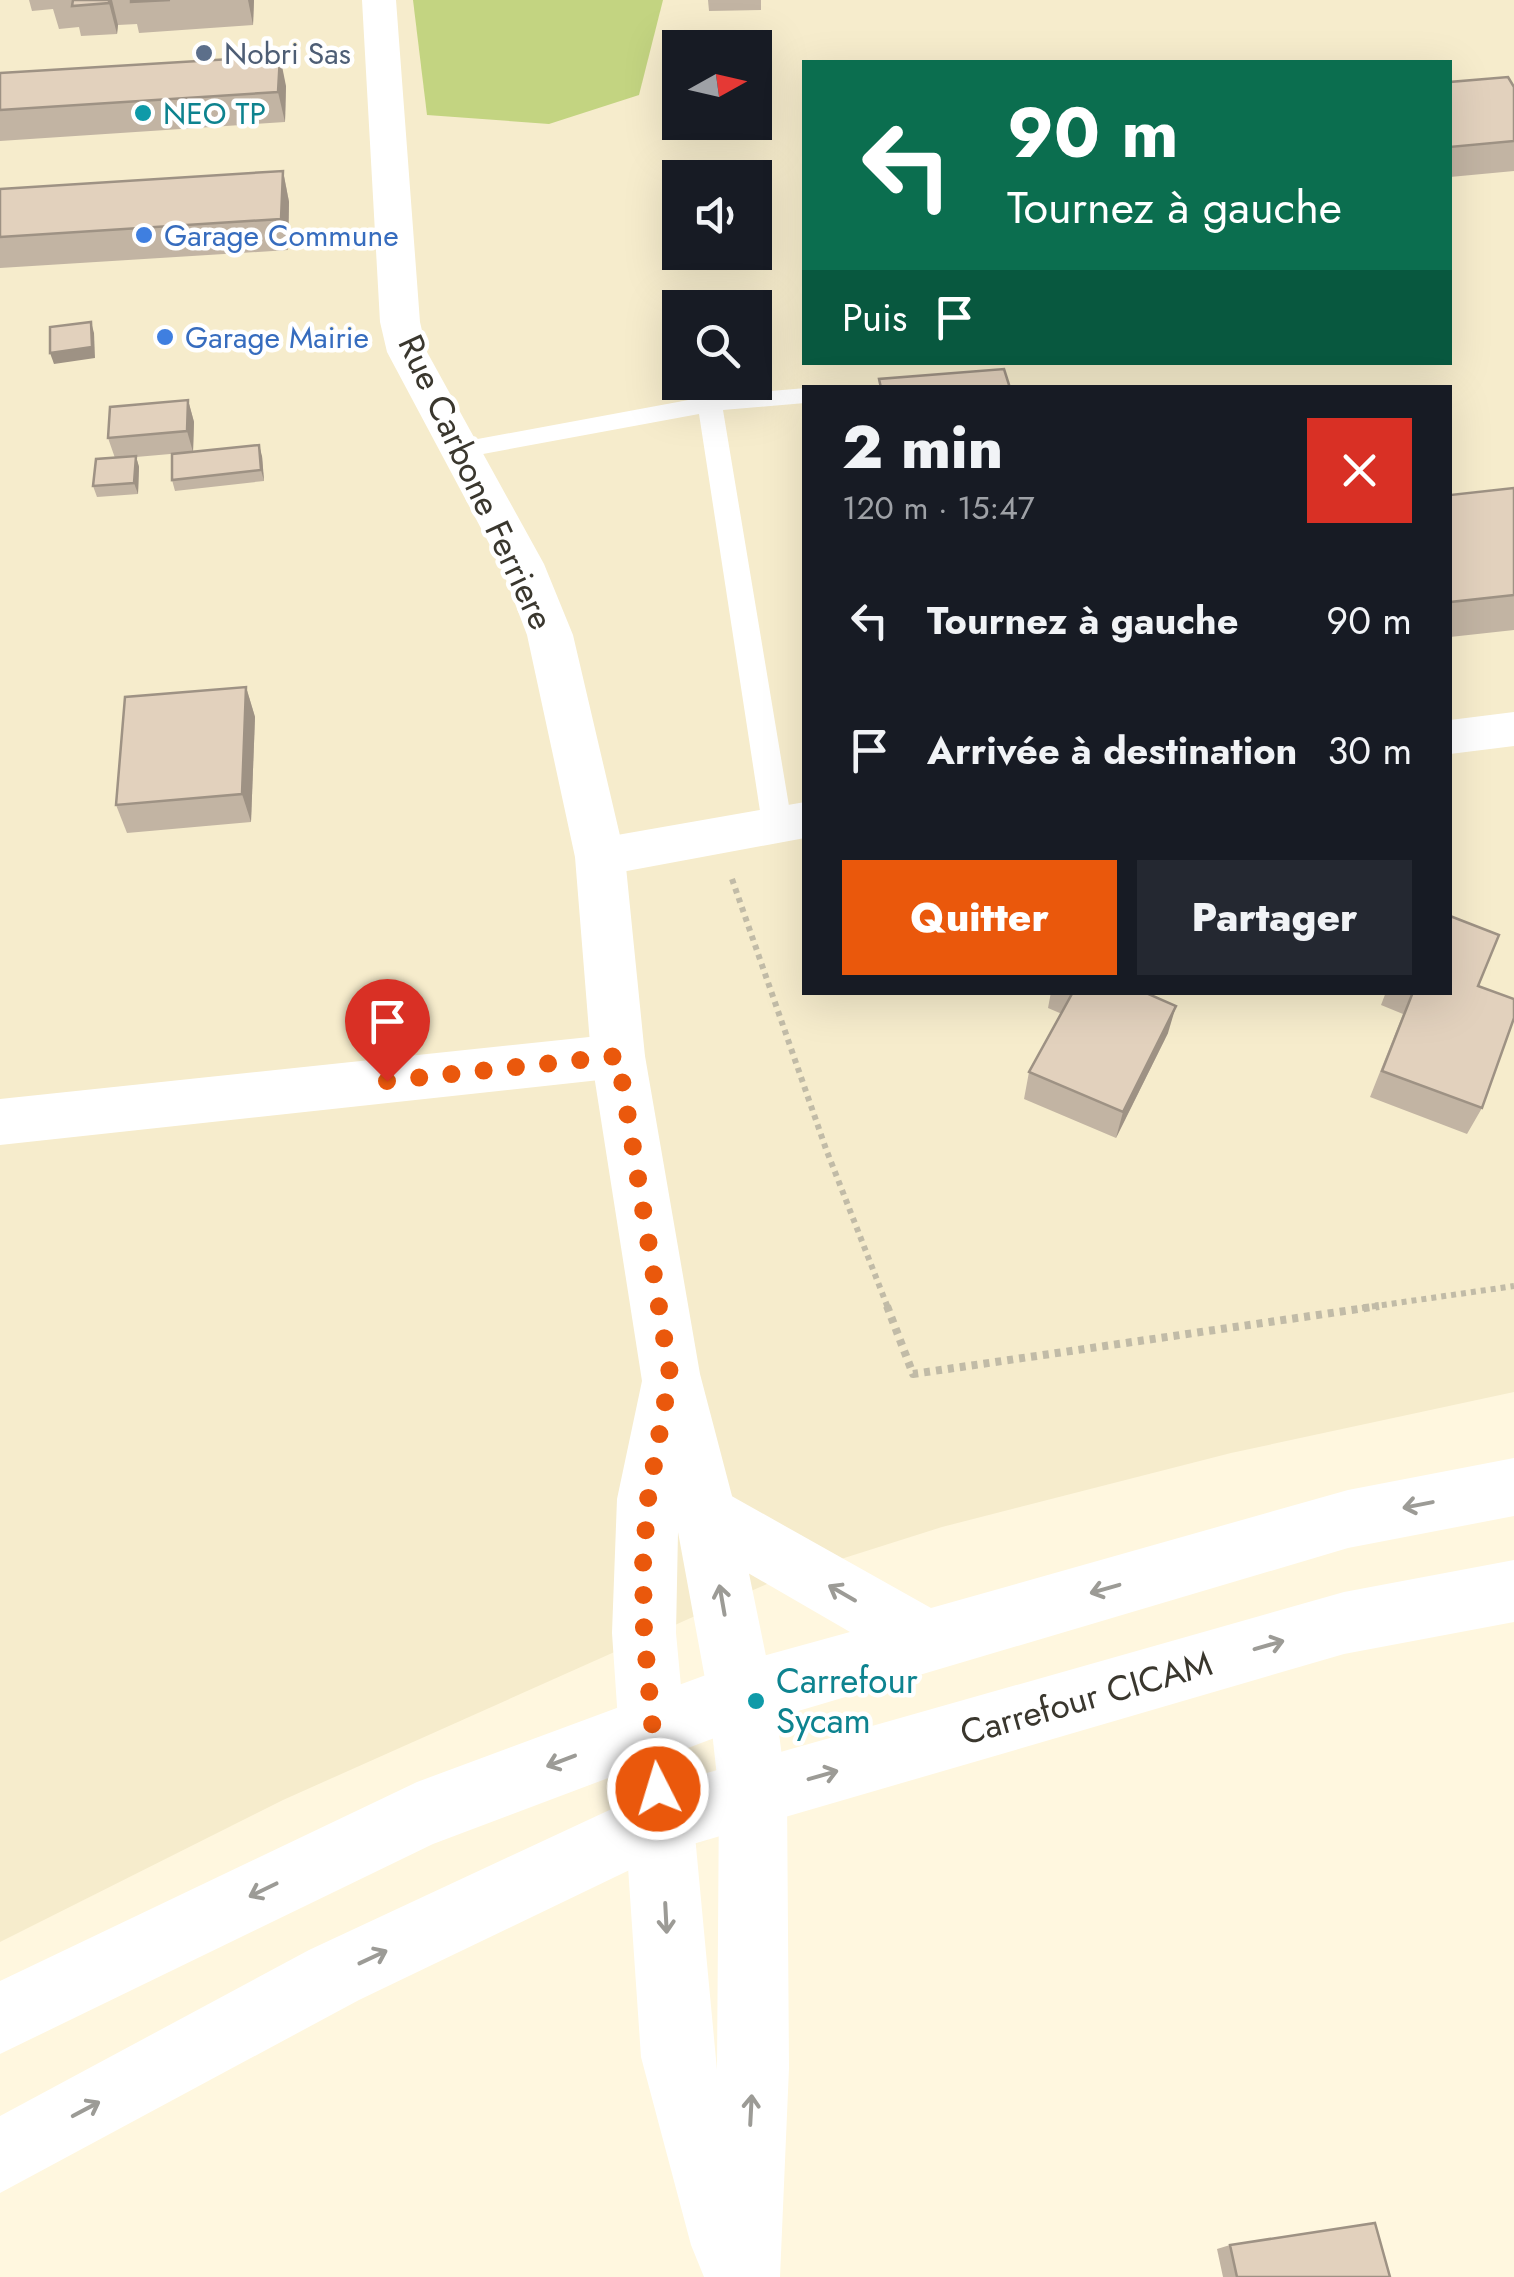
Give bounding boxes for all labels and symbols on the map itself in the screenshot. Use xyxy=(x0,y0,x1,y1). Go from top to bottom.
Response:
north arrow xyxy=(662,30,772,140)
place label: Nobri Sas xyxy=(224,32,351,75)
marker: Nobri Sas xyxy=(193,42,215,64)
place label: NEO TP xyxy=(163,92,266,135)
marker: NEO TP xyxy=(132,102,154,124)
place label: Garage Commune xyxy=(164,214,399,257)
marker: Garage Commune xyxy=(133,224,155,246)
place label: Garage Mairie xyxy=(185,316,369,359)
marker: Garage Mairie xyxy=(154,326,176,348)
street label: Rue Carbone Ferriere xyxy=(386,326,566,638)
pin xyxy=(345,979,430,1082)
one-way arrow xyxy=(1403,1497,1435,1516)
one-way arrow xyxy=(1089,1581,1121,1600)
one-way arrow xyxy=(828,1582,858,1602)
one-way arrow xyxy=(711,1584,730,1616)
one-way arrow xyxy=(1253,1635,1284,1653)
street label: Carrefour CICAM xyxy=(954,1638,1218,1758)
place label: Carrefour Sycam xyxy=(776,1656,918,1746)
marker: Carrefour Sycam xyxy=(745,1690,767,1712)
position arrow xyxy=(606,1737,710,1841)
one-way arrow xyxy=(546,1753,577,1771)
one-way arrow xyxy=(806,1765,838,1783)
one-way arrow xyxy=(249,1882,279,1901)
one-way arrow xyxy=(657,1901,676,1933)
one-way arrow xyxy=(357,1946,387,1965)
one-way arrow xyxy=(742,2094,761,2126)
one-way arrow xyxy=(70,2099,100,2119)

